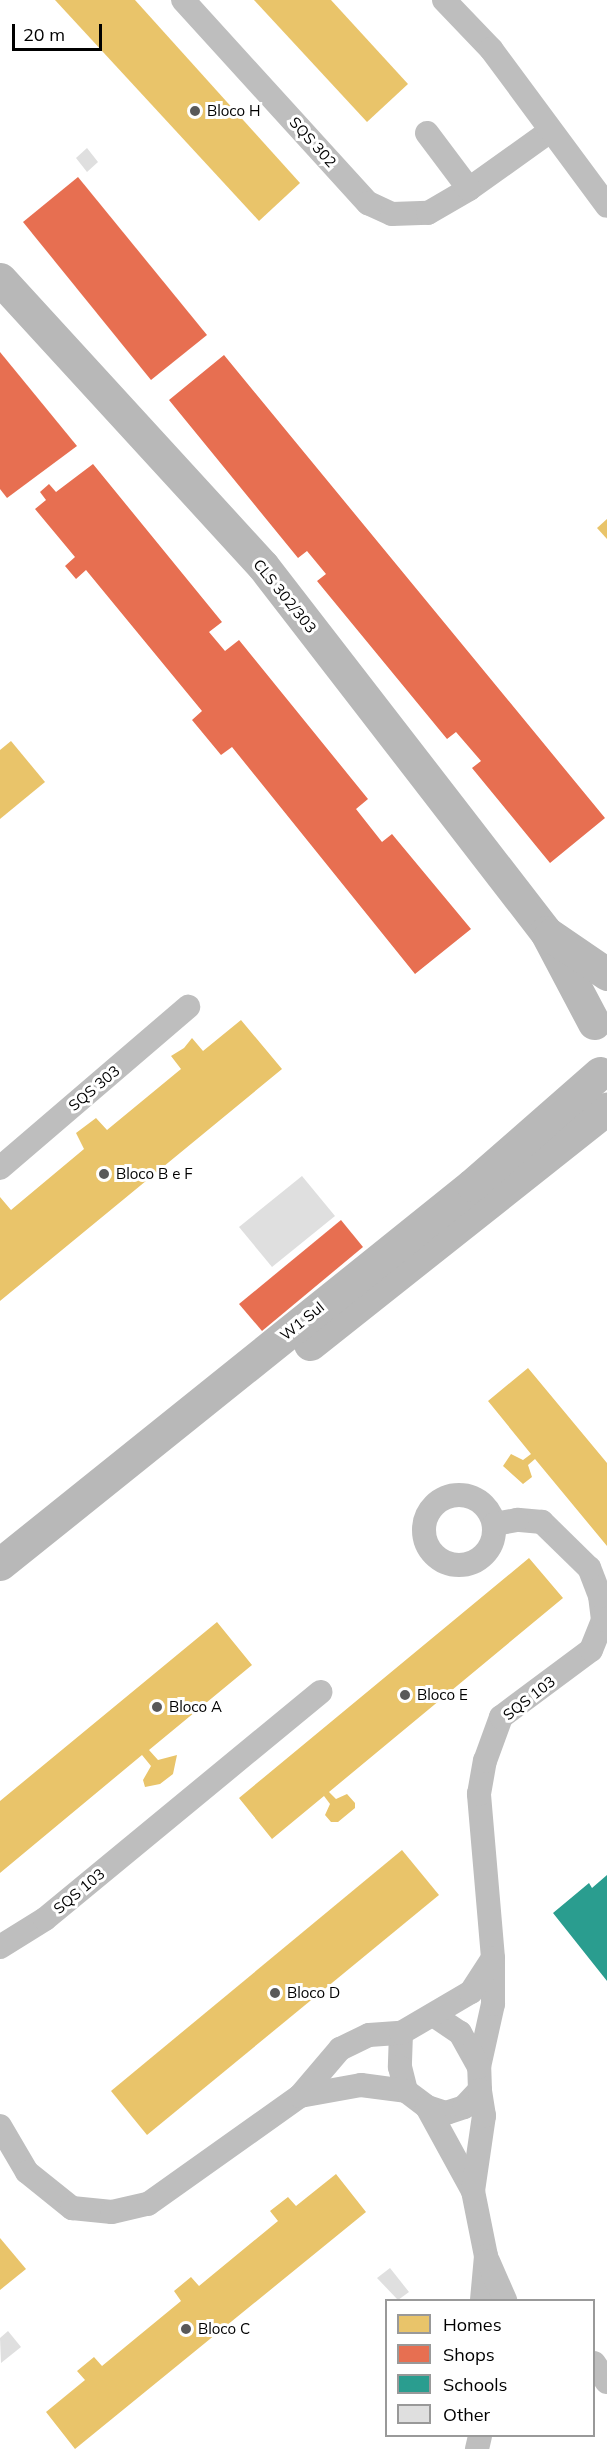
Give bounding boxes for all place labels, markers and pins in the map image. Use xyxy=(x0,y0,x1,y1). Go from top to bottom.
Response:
place label: Bloco H xyxy=(207,102,261,120)
marker: Bloco H xyxy=(188,104,202,118)
place label: Bloco B e F xyxy=(116,1165,193,1183)
marker: Bloco B e F xyxy=(97,1167,111,1181)
place label: Bloco E xyxy=(417,1686,468,1704)
marker: Bloco E xyxy=(398,1688,412,1702)
place label: Bloco A xyxy=(169,1698,222,1716)
marker: Bloco A xyxy=(150,1700,164,1714)
place label: Bloco D xyxy=(287,1984,340,2002)
marker: Bloco D xyxy=(268,1986,282,2000)
place label: Bloco C xyxy=(198,2320,250,2338)
marker: Bloco C xyxy=(179,2322,193,2336)

